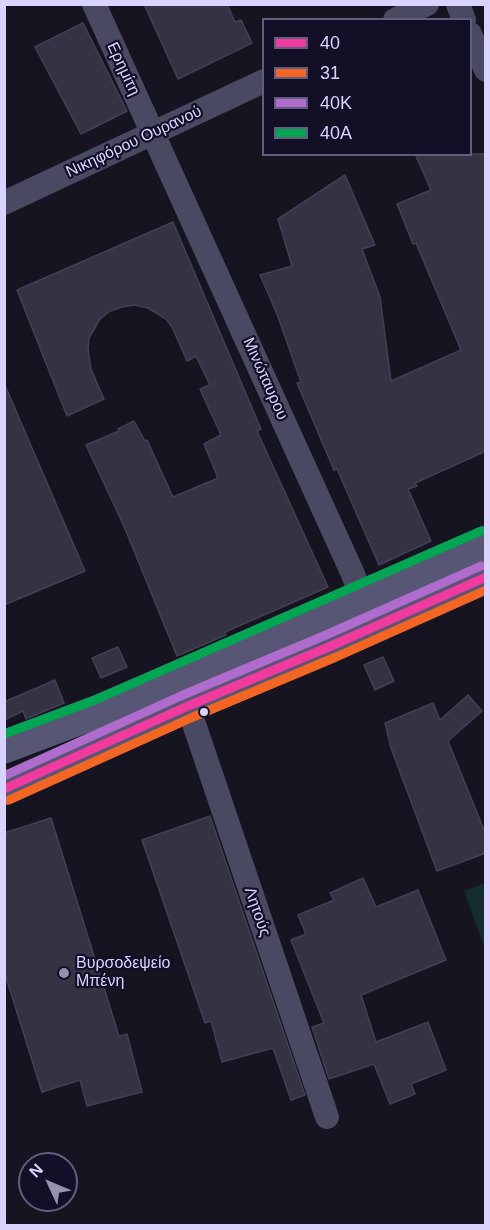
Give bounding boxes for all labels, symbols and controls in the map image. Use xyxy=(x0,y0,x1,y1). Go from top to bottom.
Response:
legend xyxy=(262,18,472,156)
text: 40 xyxy=(320,33,340,53)
street label: Ερημίτη xyxy=(102,39,144,99)
text: 31 xyxy=(320,63,340,83)
text: 40Κ xyxy=(320,93,352,113)
street label: Νικηφόρου Ουρανού xyxy=(63,102,205,182)
text: 40Α xyxy=(320,123,352,143)
street label: Μινώταυρου xyxy=(238,335,292,423)
unlabelled marker xyxy=(198,706,210,718)
street label: Λητούς xyxy=(240,885,274,939)
place label: Βυρσοδεψείο Μπένη xyxy=(76,954,170,992)
marker: Βυρσοδεψείο Μπένη xyxy=(57,966,71,980)
north arrow xyxy=(18,1152,78,1212)
text: N xyxy=(26,1160,46,1181)

